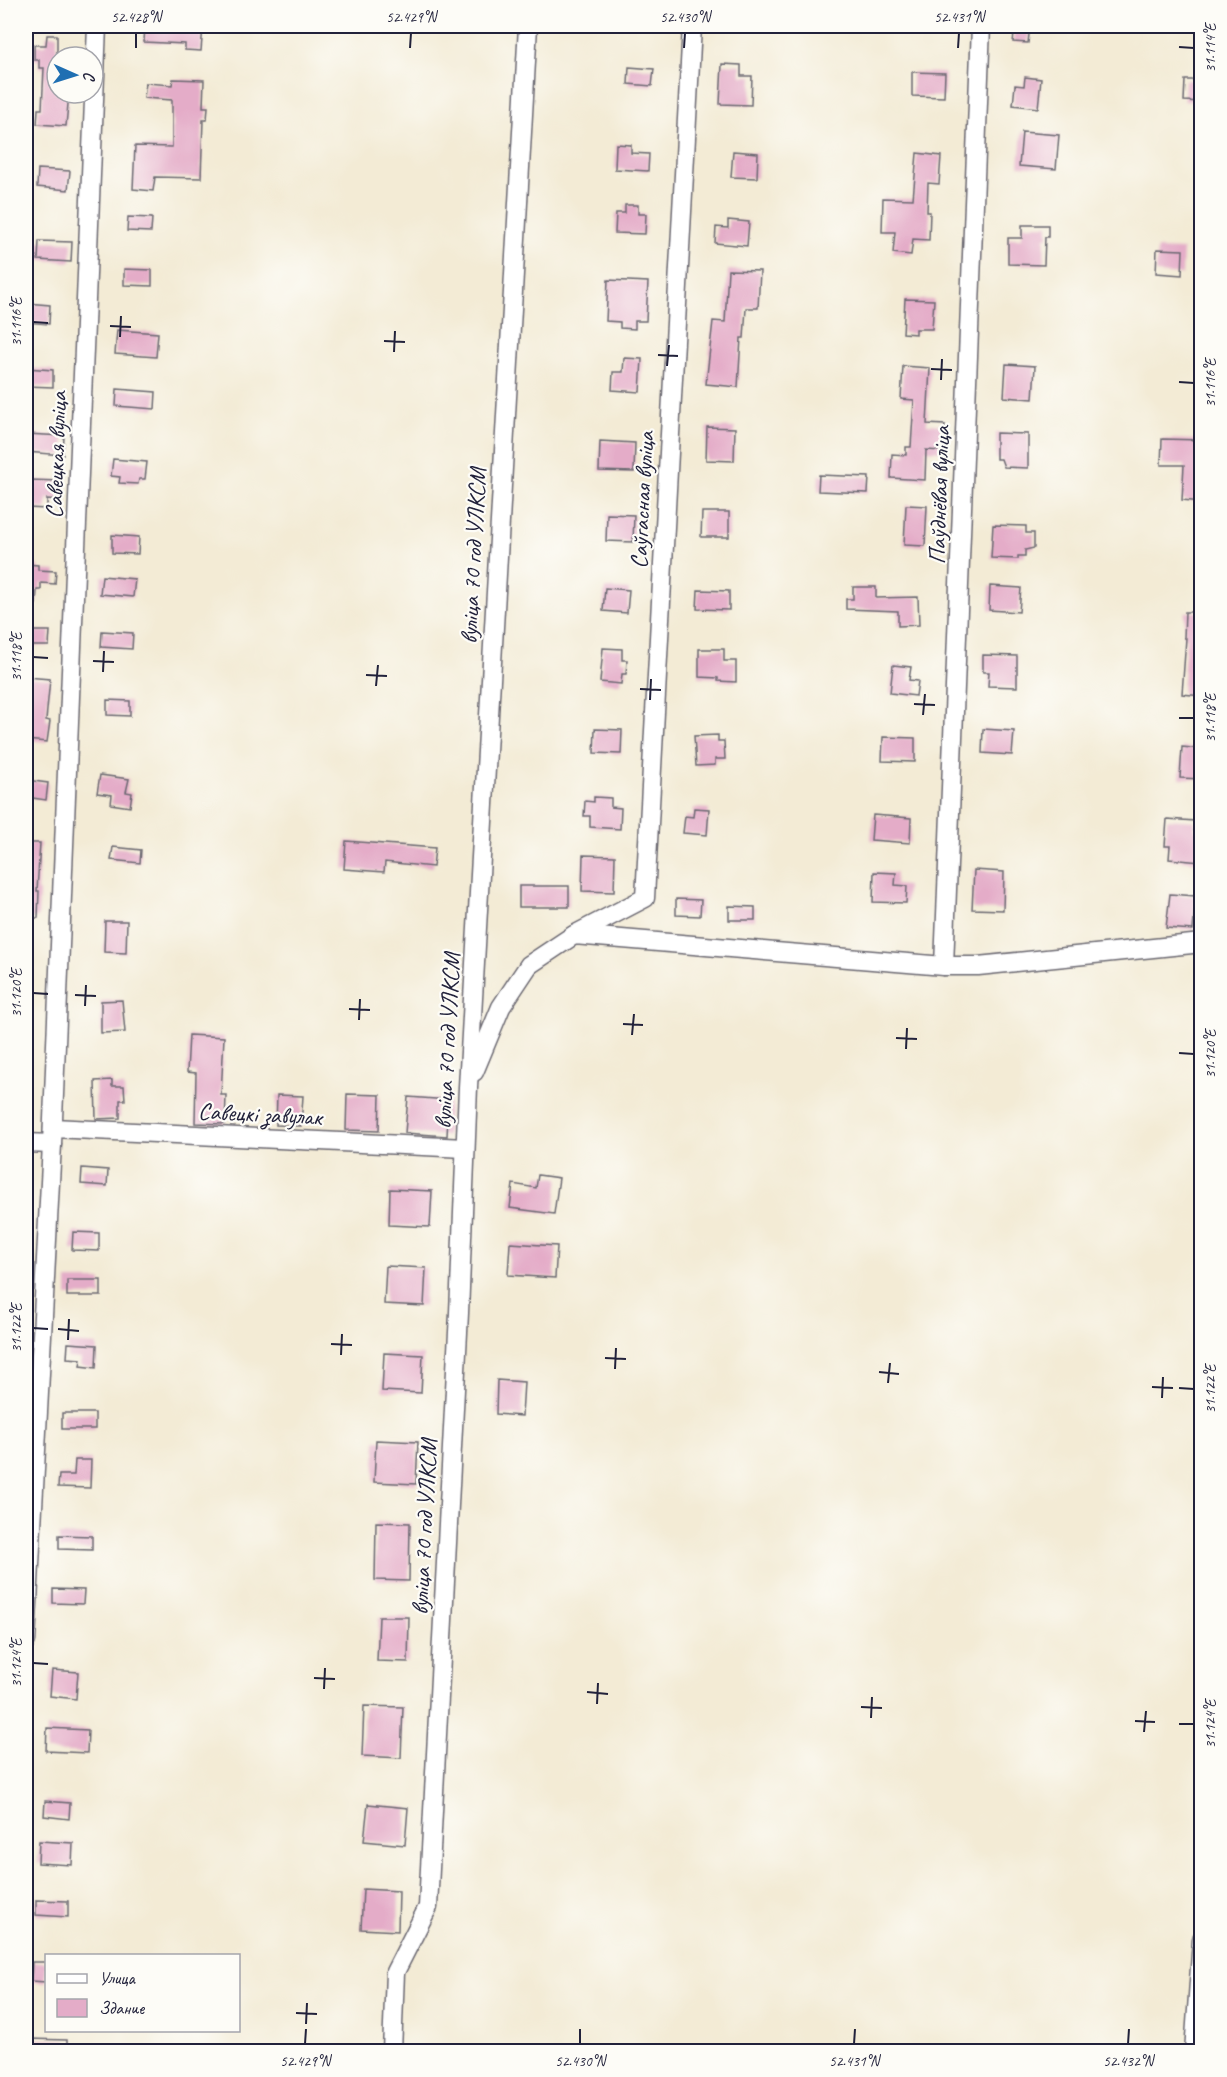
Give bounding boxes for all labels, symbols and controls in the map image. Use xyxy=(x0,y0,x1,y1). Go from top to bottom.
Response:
text: 52.428°N xyxy=(111,8,164,27)
text: 52.429°N xyxy=(386,8,439,27)
text: 52.430°N xyxy=(660,8,713,27)
text: 52.431°N xyxy=(934,8,987,27)
text: 31.114°E xyxy=(1201,21,1220,72)
north arrow xyxy=(45,45,105,105)
text: С xyxy=(79,71,99,82)
text: 31.116°E xyxy=(7,295,26,346)
text: 31.116°E xyxy=(1201,356,1220,407)
street label: Савецкая вуліца xyxy=(39,390,73,519)
street label: Паўднёвая вуліца xyxy=(922,424,956,565)
street label: Саўгасная вуліца xyxy=(623,429,661,569)
street label: вуліца 70 год УЛКСМ xyxy=(453,465,493,645)
text: 31.118°E xyxy=(7,630,26,681)
text: 31.118°E xyxy=(1201,691,1220,742)
street label: вуліца 70 год УЛКСМ xyxy=(427,950,467,1130)
text: 31.120°E xyxy=(7,966,26,1017)
text: 31.120°E xyxy=(1201,1027,1220,1078)
street label: Савецкі завулак xyxy=(197,1096,325,1133)
text: 31.122°E xyxy=(7,1301,26,1352)
text: 31.122°E xyxy=(1201,1362,1220,1413)
street label: вуліца 70 год УЛКСМ xyxy=(404,1436,444,1616)
text: 31.124°E xyxy=(7,1636,26,1687)
text: 31.124°E xyxy=(1201,1697,1220,1748)
legend xyxy=(45,1954,240,2032)
text: Улица xyxy=(99,1967,136,1989)
text: Здание xyxy=(99,1997,145,2019)
text: 52.429°N xyxy=(280,2052,333,2071)
text: 52.430°N xyxy=(555,2052,608,2071)
text: 52.431°N xyxy=(829,2052,882,2071)
text: 52.432°N xyxy=(1103,2052,1156,2071)

